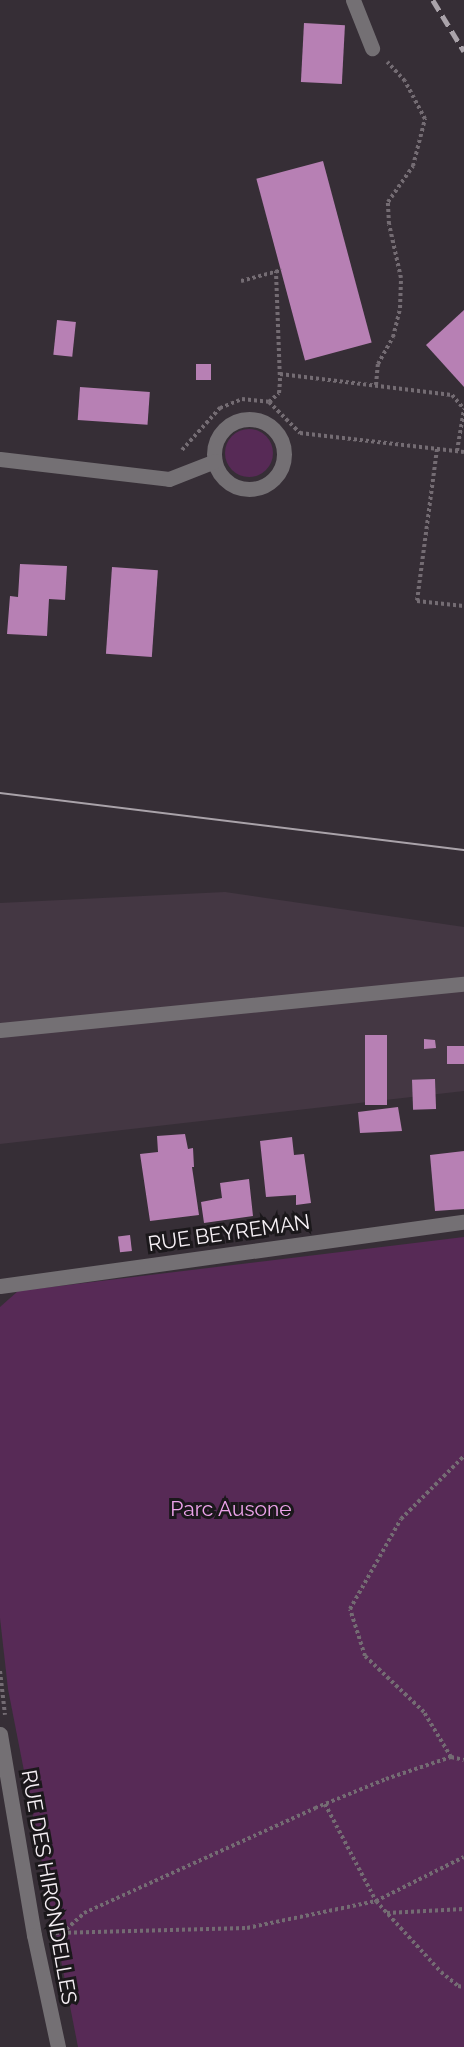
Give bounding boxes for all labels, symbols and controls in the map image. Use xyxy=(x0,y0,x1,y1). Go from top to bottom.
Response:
street label: RUE BEYREMAN xyxy=(146,1209,312,1257)
park label: Parc Ausone xyxy=(170,1496,292,1522)
street label: RUE DES HIRONDELLES xyxy=(16,1768,82,2006)

